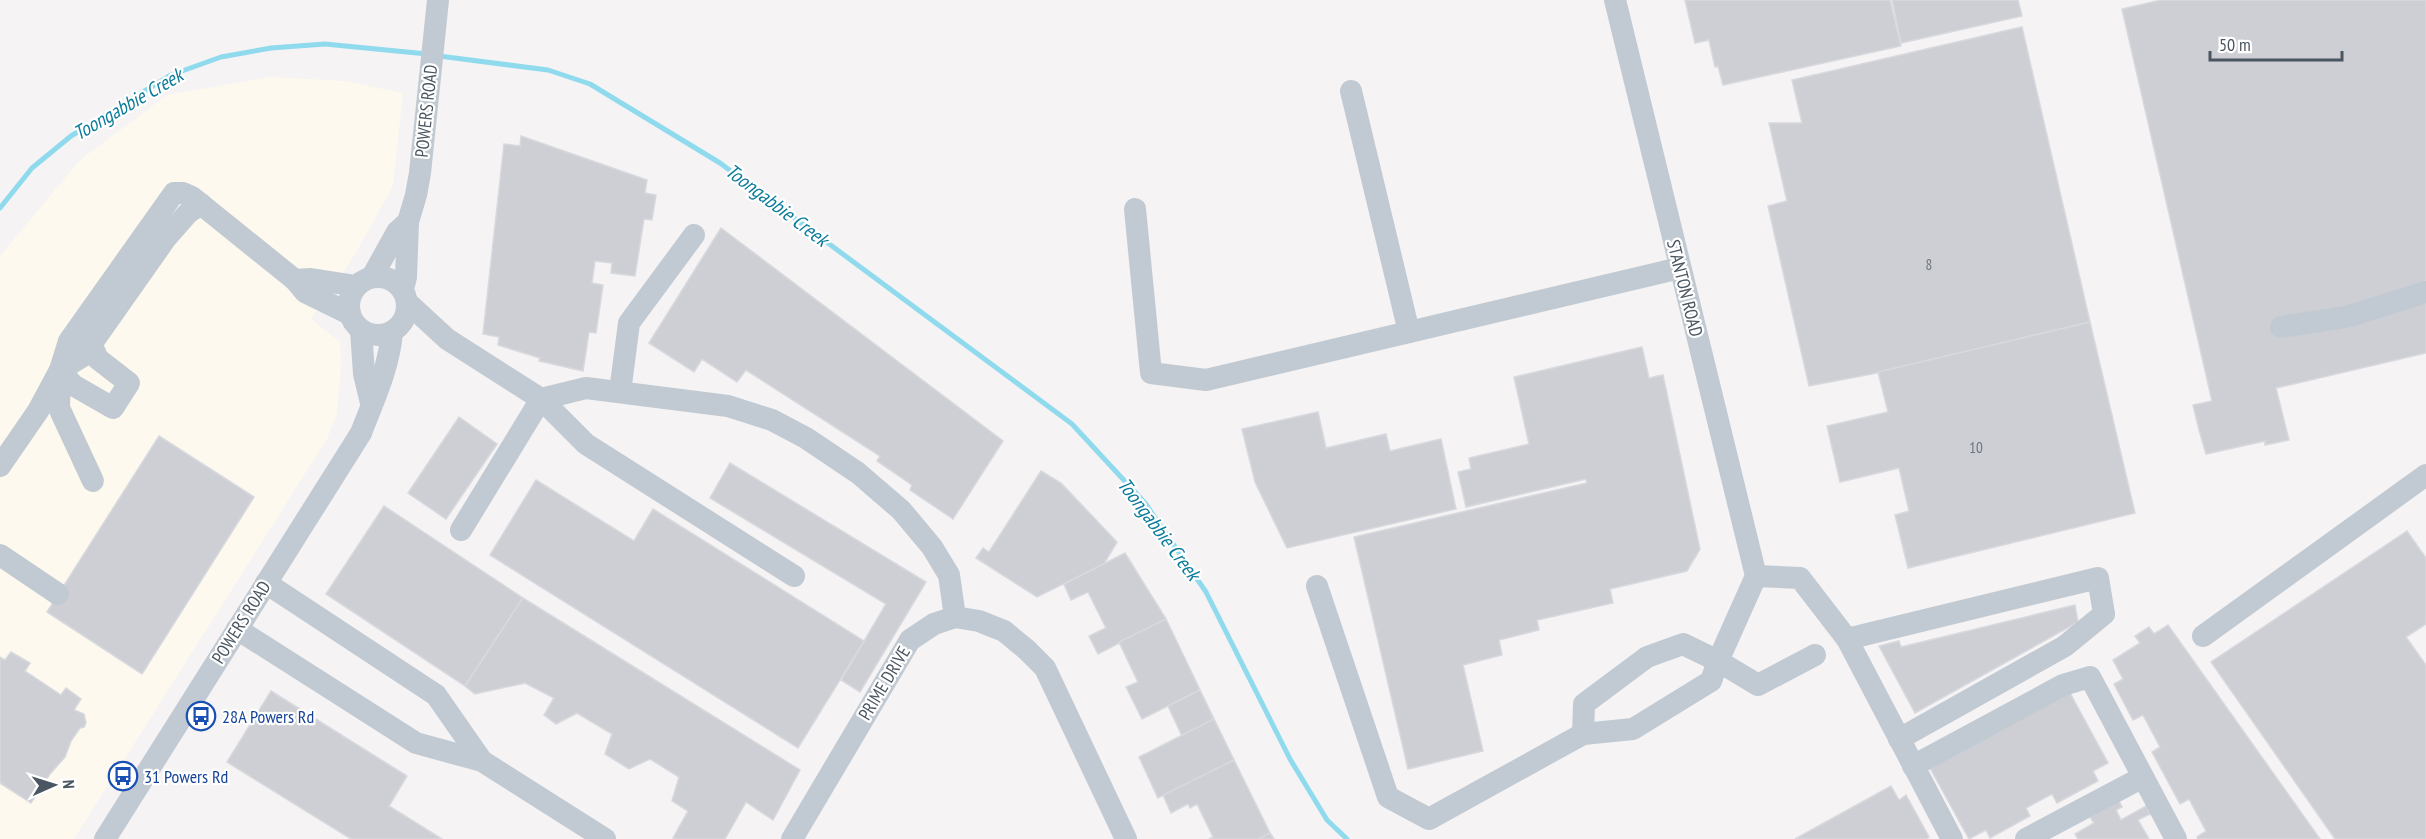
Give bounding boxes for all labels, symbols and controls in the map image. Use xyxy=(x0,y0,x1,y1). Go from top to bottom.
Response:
scale bar xyxy=(2210,24,2342,62)
text: 50 m xyxy=(2219,33,2251,56)
water label: Toongabbie Creek xyxy=(69,61,189,146)
street label: POWERS ROAD xyxy=(410,64,442,158)
water label: Toongabbie Creek xyxy=(720,158,835,254)
street label: STANTON ROAD xyxy=(1662,237,1708,339)
house number: 8 xyxy=(1926,255,1932,274)
house number: 10 xyxy=(1969,438,1983,457)
water label: Toongabbie Creek xyxy=(1112,472,1208,587)
street label: POWERS ROAD xyxy=(207,576,275,668)
street label: PRIME DRIVE xyxy=(853,642,915,724)
bus stop icon: 28A Powers Rd xyxy=(185,700,217,732)
place label: 28A Powers Rd xyxy=(222,705,314,728)
north arrow xyxy=(24,755,84,815)
bus stop icon: 31 Powers Rd xyxy=(107,760,139,792)
place label: 31 Powers Rd xyxy=(144,765,228,788)
text: N xyxy=(59,779,79,789)

